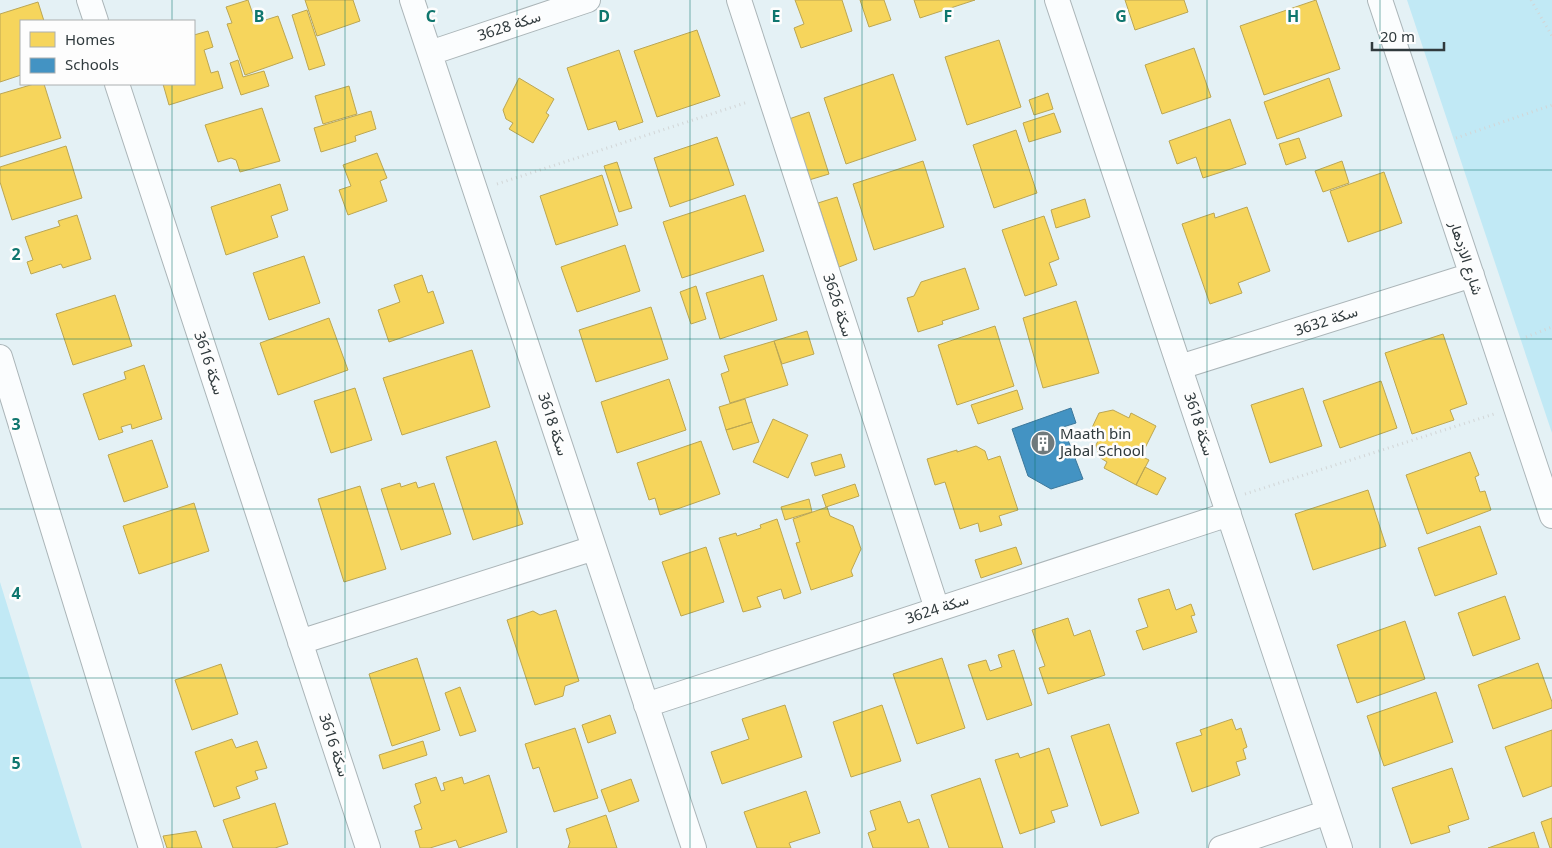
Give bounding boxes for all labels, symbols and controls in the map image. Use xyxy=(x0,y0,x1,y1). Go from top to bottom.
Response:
text: B xyxy=(254,5,264,27)
text: C xyxy=(426,5,436,27)
street label: سكة 3628 xyxy=(474,5,543,45)
text: D xyxy=(598,5,610,27)
text: E xyxy=(772,5,781,27)
text: F xyxy=(944,5,952,27)
text: G xyxy=(1115,5,1127,27)
text: H xyxy=(1287,5,1299,27)
legend xyxy=(20,20,195,85)
scale bar xyxy=(1372,20,1444,52)
text: 20 m xyxy=(1380,26,1415,46)
text: Homes xyxy=(65,29,115,49)
text: Schools xyxy=(65,54,119,74)
street label: شارع الازدهار xyxy=(1443,217,1488,298)
text: 2 xyxy=(11,243,21,265)
street label: سكة 3626 xyxy=(819,270,859,339)
street label: سكة 3632 xyxy=(1291,300,1360,340)
street label: سكة 3616 xyxy=(190,328,230,397)
street label: سكة 3618 xyxy=(534,389,574,458)
street label: سكة 3618 xyxy=(1180,389,1220,458)
text: 3 xyxy=(11,413,21,435)
place label: Maath bin Jabal School xyxy=(1058,423,1145,460)
building icon: Maath bin Jabal School xyxy=(1030,430,1056,456)
text: 4 xyxy=(11,582,21,604)
street label: سكة 3624 xyxy=(902,588,971,628)
street label: سكة 3616 xyxy=(315,710,355,779)
text: 5 xyxy=(11,752,21,774)

